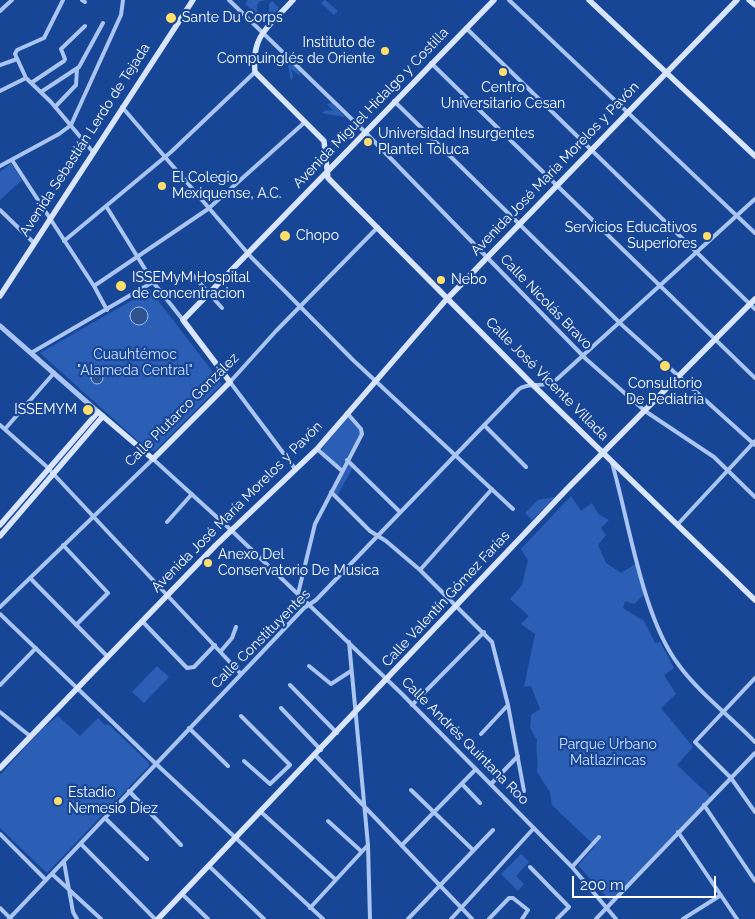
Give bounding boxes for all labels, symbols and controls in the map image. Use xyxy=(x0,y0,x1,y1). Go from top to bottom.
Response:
place label: Sante Du Corps xyxy=(182,10,283,26)
marker: Sante Du Corps xyxy=(164,11,178,25)
street label: Avenida Miguel Hidalgo y Costilla xyxy=(290,24,452,192)
place label: Instituto de Compuinglés de Oriente xyxy=(217,35,375,68)
street label: Avenida Sebastián Lerdo de Tejada xyxy=(16,40,154,240)
marker: Instituto de Compuinglés de Oriente xyxy=(379,45,391,57)
marker: Centro Universitario Cesan xyxy=(497,66,509,78)
street label: Avenida José María Morelos y Pavón xyxy=(467,79,643,259)
place label: Centro Universitario Cesan xyxy=(441,80,565,112)
place label: Universidad Insurgentes Plantel Toluca xyxy=(378,126,534,158)
marker: Universidad Insurgentes Plantel Toluca xyxy=(362,136,374,148)
place label: El Colegio Mexiquense, A.C. xyxy=(172,170,281,202)
marker: El Colegio Mexiquense, A.C. xyxy=(156,180,168,192)
place label: Servicios Educativos Superiores xyxy=(565,220,697,252)
place label: Chopo xyxy=(296,228,339,244)
marker: Chopo xyxy=(278,229,292,243)
marker: Servicios Educativos Superiores xyxy=(701,230,713,242)
street label: Calle Nicolás Bravo xyxy=(496,251,596,353)
place label: ISSEMyM Hospital de concentracion xyxy=(132,270,250,302)
place label: Nebo xyxy=(451,272,487,288)
marker: Nebo xyxy=(435,274,447,286)
marker: ISSEMyM Hospital de concentracion xyxy=(114,279,128,293)
street label: Calle José Vicente Villada xyxy=(482,314,612,444)
park label: Cuauhtémoc "Alameda Central" xyxy=(77,347,193,380)
street label: Calle Plutarco González xyxy=(122,350,242,470)
marker: Consultorio De Pediatria xyxy=(658,359,672,373)
place label: Consultorio De Pediatria xyxy=(626,376,704,408)
place label: ISSEMYM xyxy=(14,402,77,418)
marker: ISSEMYM xyxy=(81,403,95,417)
street label: Avenida José María Morelos y Pavón xyxy=(148,418,326,596)
street label: Calle Valentín Gómez Farías xyxy=(379,528,513,670)
place label: Anexo Del Conservatorio De Musica xyxy=(218,547,379,580)
marker: Anexo Del Conservatorio De Musica xyxy=(202,557,214,569)
street label: Calle Constituyentes xyxy=(208,586,314,692)
street label: Calle Andrés Quintana Roo xyxy=(398,674,532,808)
park label: Parque Urbano Matlazincas xyxy=(559,737,657,770)
place label: Estadio Nemesio Díez xyxy=(68,785,158,818)
marker: Estadio Nemesio Díez xyxy=(52,795,64,807)
scale bar xyxy=(575,866,719,898)
text: 200 m xyxy=(580,876,624,894)

